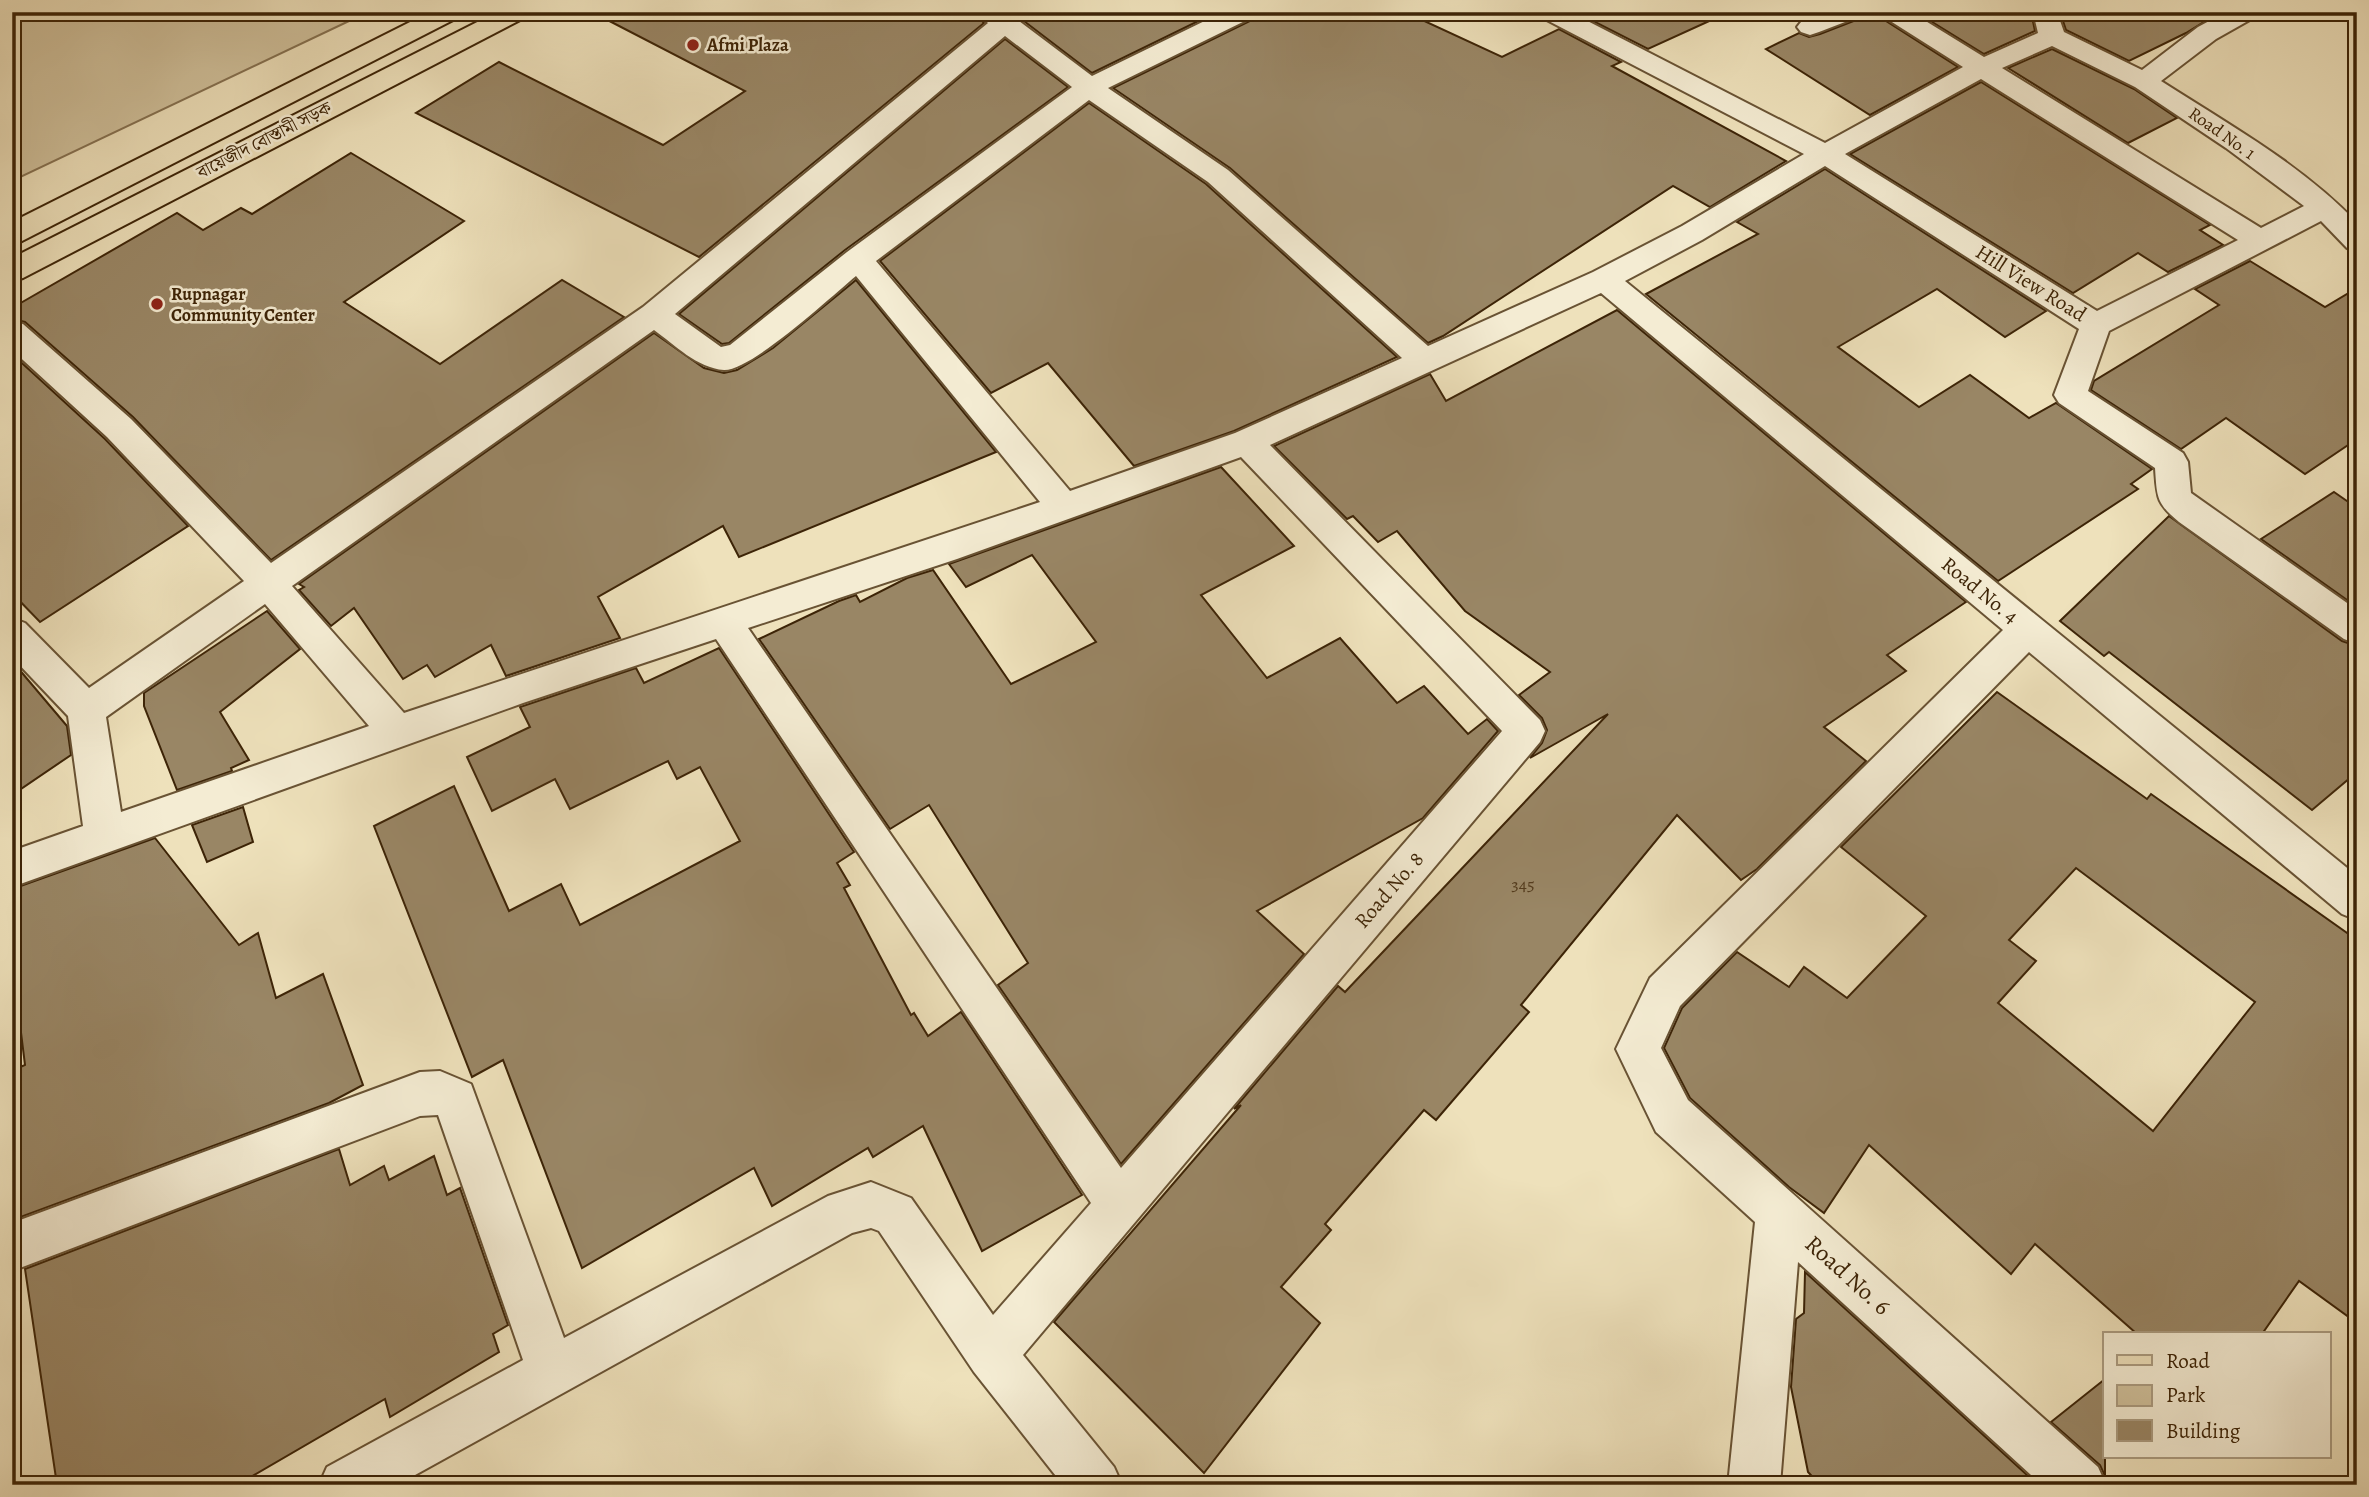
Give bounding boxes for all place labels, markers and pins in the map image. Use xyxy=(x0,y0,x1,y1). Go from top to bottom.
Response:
place label: Afmi Plaza xyxy=(706,33,789,57)
marker: Afmi Plaza xyxy=(685,37,701,53)
place label: Rupnagar Community Center xyxy=(171,282,315,327)
marker: Rupnagar Community Center xyxy=(149,296,165,312)

